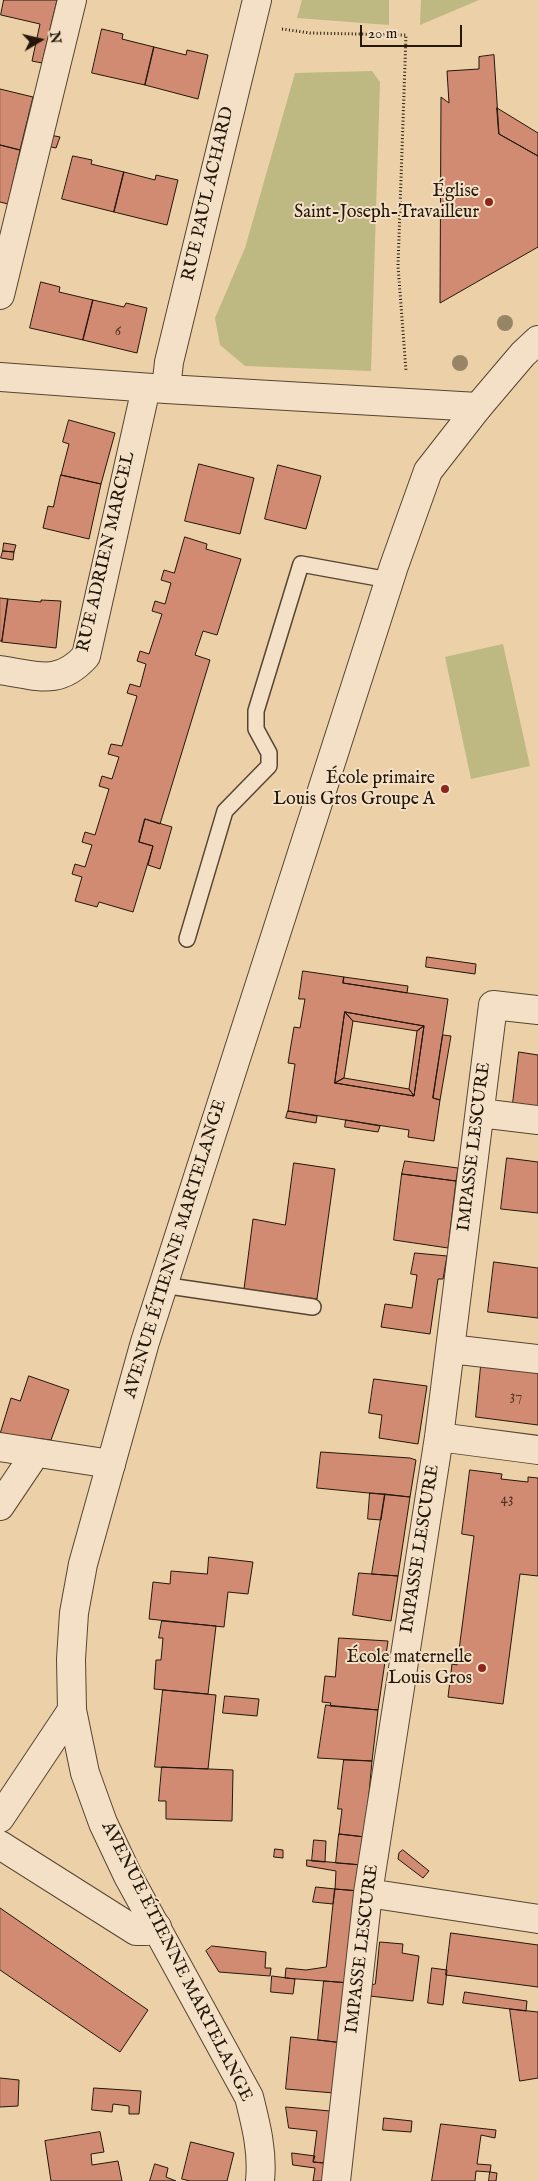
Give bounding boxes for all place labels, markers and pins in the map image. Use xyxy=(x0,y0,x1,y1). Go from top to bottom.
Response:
place label: Église Saint-Joseph-Travailleur xyxy=(294,181,479,223)
marker: Église Saint-Joseph-Travailleur xyxy=(483,196,495,208)
place label: École primaire Louis Gros Groupe A xyxy=(273,768,435,811)
marker: École primaire Louis Gros Groupe A xyxy=(439,783,451,795)
place label: École maternelle Louis Gros xyxy=(347,1647,472,1690)
marker: École maternelle Louis Gros xyxy=(476,1662,488,1674)

